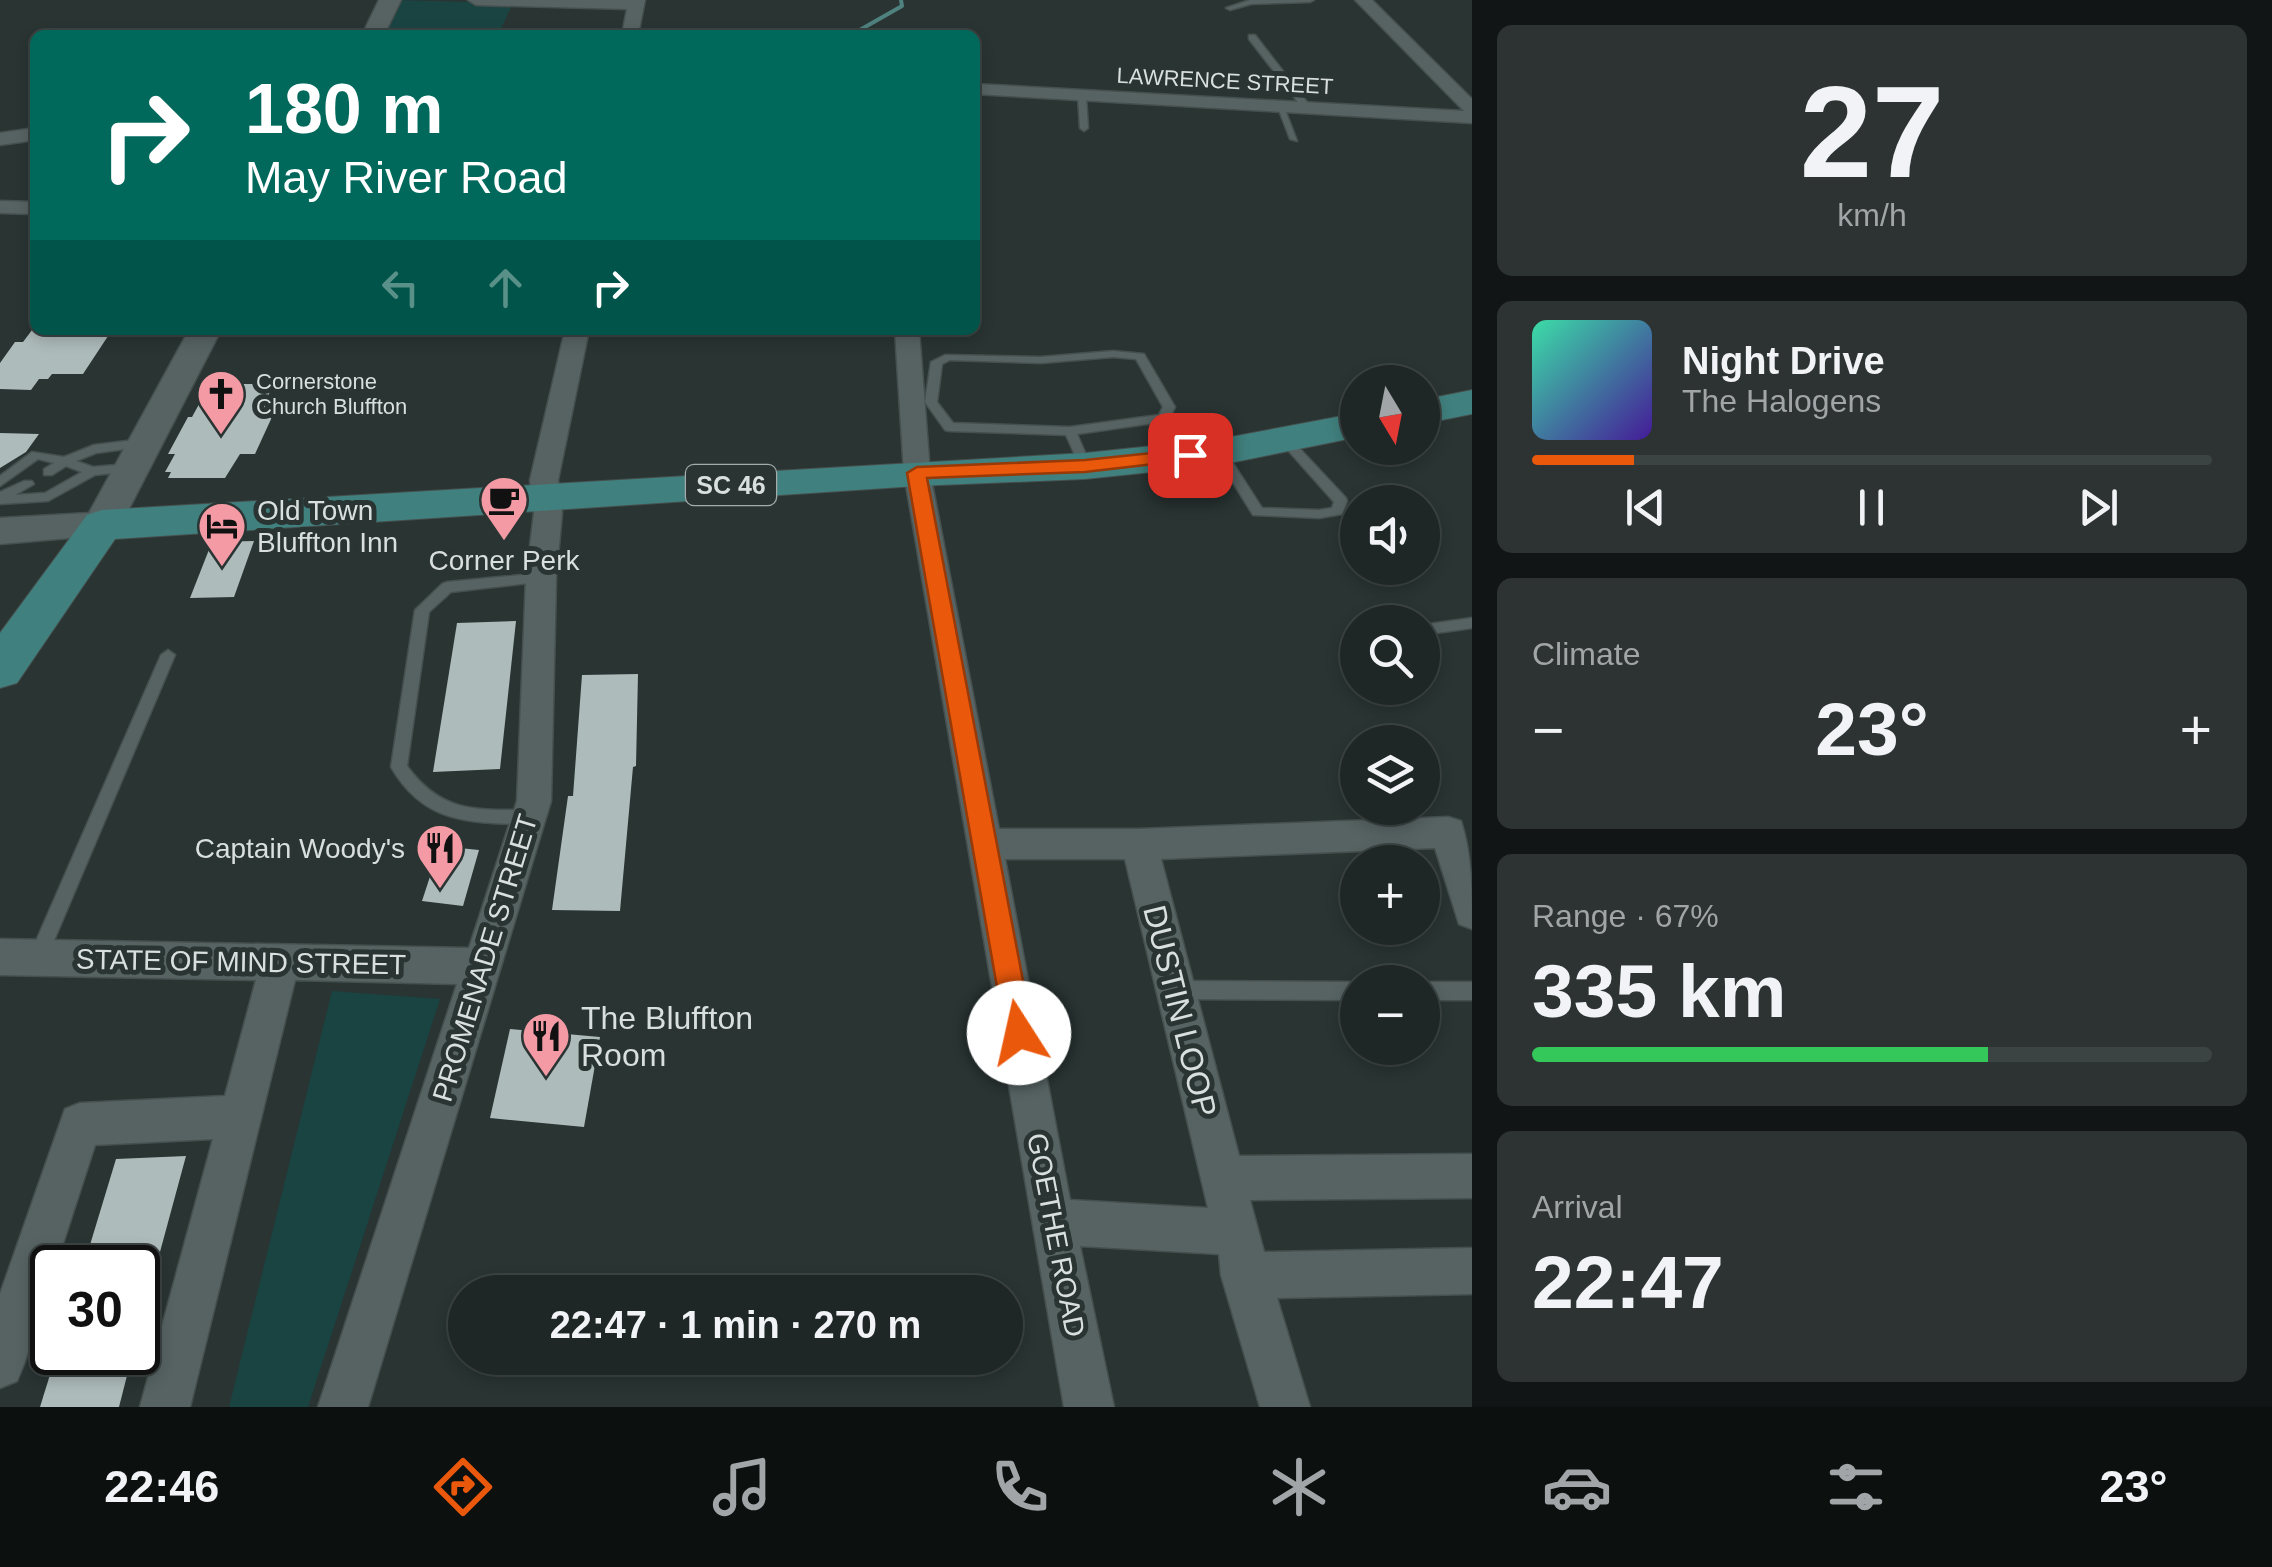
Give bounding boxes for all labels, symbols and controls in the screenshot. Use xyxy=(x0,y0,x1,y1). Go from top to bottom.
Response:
text: 27 xyxy=(1800,59,1944,205)
street label: LAWRENCE STREET xyxy=(1116,63,1334,99)
icon: right xyxy=(80,70,210,200)
text: 180 m xyxy=(245,70,443,148)
text: May River Road xyxy=(245,152,568,203)
text: km/h xyxy=(1837,197,1907,233)
icon: left xyxy=(373,260,428,315)
icon: ahead xyxy=(478,260,533,315)
icon: right xyxy=(583,260,638,315)
text: Night Drive xyxy=(1682,340,1885,382)
north arrow xyxy=(1340,365,1440,465)
map controls xyxy=(1340,365,1440,1065)
church icon: Cornerstone Church Bluffton xyxy=(195,368,247,436)
place label: Cornerstone Church Bluffton xyxy=(256,369,407,419)
text: The Halogens xyxy=(1682,383,1881,419)
pin xyxy=(1148,413,1233,498)
icon: arrive xyxy=(1163,428,1218,483)
road number: SC 46 xyxy=(686,465,776,505)
cafe icon: Corner Perk xyxy=(478,474,530,542)
icon: previous xyxy=(1618,480,1673,535)
icon: pause xyxy=(1844,480,1899,535)
icon: next xyxy=(2071,480,2126,535)
button: sound xyxy=(1340,485,1440,585)
place label: Old Town Bluffton Inn xyxy=(257,495,398,558)
hotel icon: Old Town Bluffton Inn xyxy=(196,500,248,568)
place label: Corner Perk xyxy=(429,545,580,576)
button: search xyxy=(1340,605,1440,705)
text: Climate xyxy=(1532,636,1640,672)
text: 23° xyxy=(1815,687,1929,771)
text: − xyxy=(1532,699,1564,761)
text: + xyxy=(2180,699,2212,761)
button: layers xyxy=(1340,725,1440,825)
street label: PROMENADE STREET xyxy=(427,811,543,1105)
restaurant icon: Captain Woody's xyxy=(414,822,466,890)
place label: Captain Woody's xyxy=(195,833,405,864)
button: + xyxy=(1340,845,1440,945)
text: Range · 67% xyxy=(1532,898,1719,934)
street label: DUSTIN LOOP xyxy=(1136,901,1224,1121)
street label: STATE OF MIND STREET xyxy=(76,944,406,980)
text: 335 km xyxy=(1532,949,1786,1033)
button: − xyxy=(1340,965,1440,1065)
position arrow xyxy=(967,981,1071,1085)
place label: The Bluffton Room xyxy=(581,1000,753,1073)
restaurant icon: The Bluffton Room xyxy=(520,1010,572,1078)
street label: GOETHE ROAD xyxy=(1021,1130,1091,1340)
text: Arrival xyxy=(1532,1189,1623,1225)
text: 22:47 xyxy=(1532,1240,1724,1324)
speed limit sign: 30 xyxy=(30,1245,160,1375)
text: 22:47 · 1 min · 270 m xyxy=(550,1304,921,1346)
icon: directions xyxy=(428,1452,498,1522)
icon: music xyxy=(707,1452,777,1522)
icon: phone xyxy=(985,1452,1055,1522)
icon: climate xyxy=(1264,1452,1334,1522)
icon: car xyxy=(1542,1452,1612,1522)
icon: filters xyxy=(1821,1452,1891,1522)
text: 22:46 xyxy=(104,1461,219,1512)
text: 23° xyxy=(2100,1461,2168,1512)

